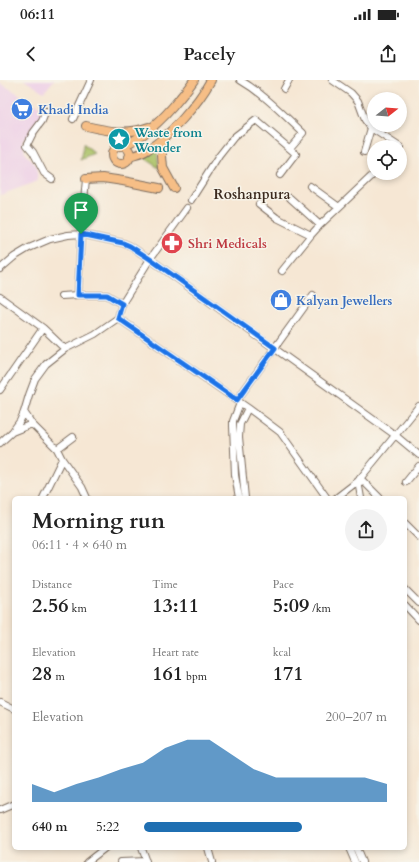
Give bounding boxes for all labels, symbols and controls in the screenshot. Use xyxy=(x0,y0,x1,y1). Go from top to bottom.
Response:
text: 06:11 xyxy=(20,4,55,24)
text: Pacely xyxy=(183,42,236,67)
icon: back xyxy=(20,43,42,65)
icon: share xyxy=(377,43,399,65)
north arrow xyxy=(367,92,407,132)
map controls xyxy=(367,92,407,180)
supermarket icon: Khadi India xyxy=(9,96,35,122)
place label: Khadi India xyxy=(38,101,109,119)
place label: Waste from Wonder xyxy=(133,124,202,157)
place icon: Waste from Wonder xyxy=(106,126,132,152)
button: locate xyxy=(367,140,407,180)
district label: Roshanpura xyxy=(213,185,291,204)
pin xyxy=(64,193,98,234)
icon: arrive xyxy=(70,199,92,221)
pharmacy icon: Shri Medicals xyxy=(159,230,185,256)
place label: Shri Medicals xyxy=(188,235,267,253)
shop icon: Kalyan Jewellers xyxy=(268,287,294,313)
place label: Kalyan Jewellers xyxy=(296,292,393,310)
text: Morning run xyxy=(32,506,165,536)
button: share xyxy=(345,509,387,551)
text: 06:11 · 4 × 640 m xyxy=(32,536,127,554)
text: Distance xyxy=(32,577,72,592)
text: Time xyxy=(152,577,178,592)
text: Pace xyxy=(273,577,294,592)
text: 2.56 xyxy=(32,592,69,619)
text: 13:11 xyxy=(152,592,199,619)
text: 5:09 xyxy=(273,592,309,619)
text: km xyxy=(69,601,87,616)
text: /km xyxy=(309,601,331,616)
text: Elevation xyxy=(32,645,76,660)
text: Heart rate xyxy=(152,645,199,660)
text: kcal xyxy=(273,645,291,660)
text: 28 xyxy=(32,660,53,687)
text: 161 xyxy=(152,660,183,687)
text: 171 xyxy=(273,660,303,687)
text: m xyxy=(53,669,65,684)
text: bpm xyxy=(183,669,207,684)
text: Elevation xyxy=(32,708,84,726)
text: 200–207 m xyxy=(325,708,387,726)
text: 640 m xyxy=(32,818,67,836)
text: 5:22 xyxy=(96,818,119,836)

